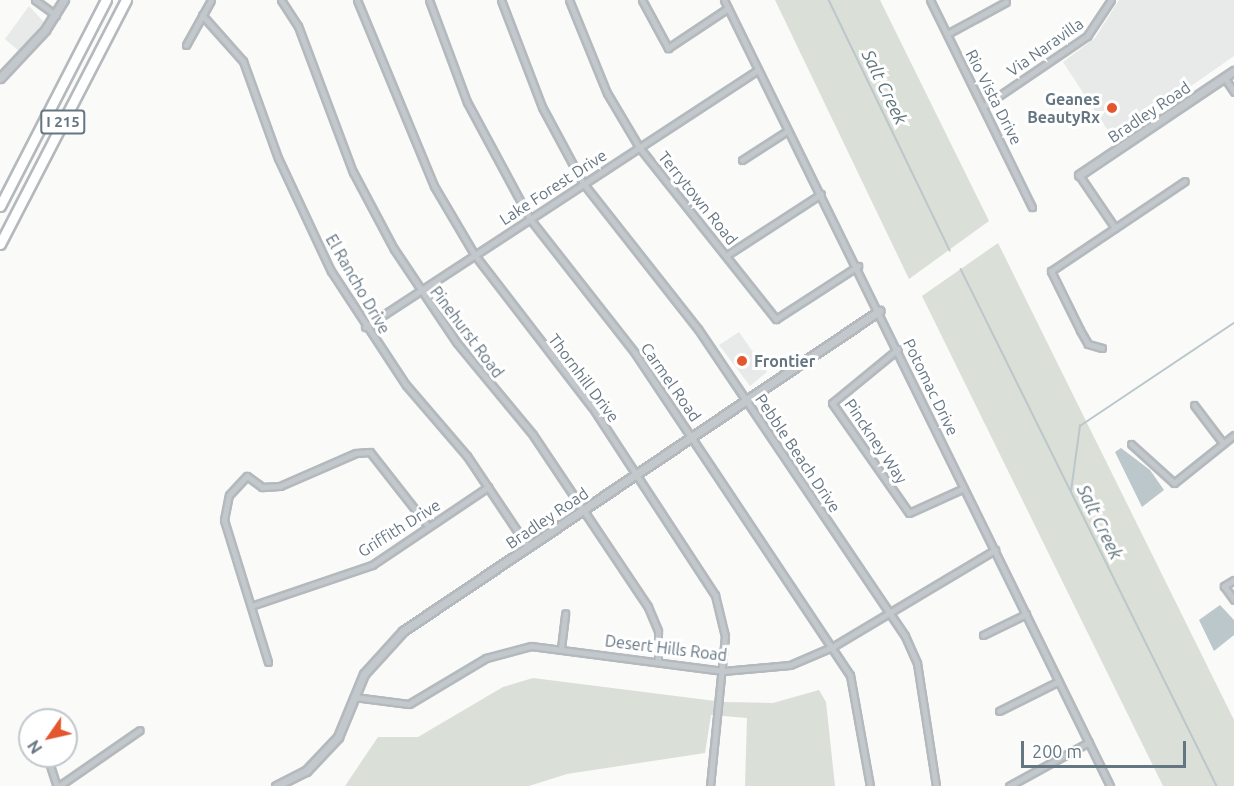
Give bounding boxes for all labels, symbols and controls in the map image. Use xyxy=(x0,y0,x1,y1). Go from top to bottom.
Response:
street label: Via Naravilla xyxy=(1003,14,1087,80)
water label: Salt Creek xyxy=(858,46,912,128)
street label: Rio Vista Drive xyxy=(962,46,1026,148)
street label: Bradley Road xyxy=(1104,77,1194,147)
place label: Geanes BeautyRx xyxy=(1027,89,1100,127)
marker: Geanes BeautyRx xyxy=(1105,101,1119,115)
road number: I 215 xyxy=(39,110,87,134)
street label: Lake Forest Drive xyxy=(496,145,610,229)
street label: Terrytown Road xyxy=(654,147,742,249)
street label: El Rancho Drive xyxy=(322,231,394,337)
street label: Pinehurst Road xyxy=(426,282,508,382)
street label: Thornhill Drive xyxy=(545,330,623,426)
street label: Potomac Drive xyxy=(899,335,963,439)
street label: Carmel Road xyxy=(637,339,705,425)
place label: Frontier xyxy=(754,351,815,371)
marker: Frontier xyxy=(735,354,749,368)
street label: Pebble Beach Drive xyxy=(751,390,845,516)
street label: Pinckney Way xyxy=(841,395,911,487)
water label: Salt Creek xyxy=(1073,481,1127,563)
street label: Bradley Road xyxy=(502,483,592,553)
street label: Griffith Drive xyxy=(354,495,444,561)
street label: Desert Hills Road xyxy=(604,631,728,665)
north arrow xyxy=(18,708,78,768)
scale bar xyxy=(1024,729,1189,767)
text: N xyxy=(24,737,46,757)
text: 200 m xyxy=(1032,741,1082,761)

